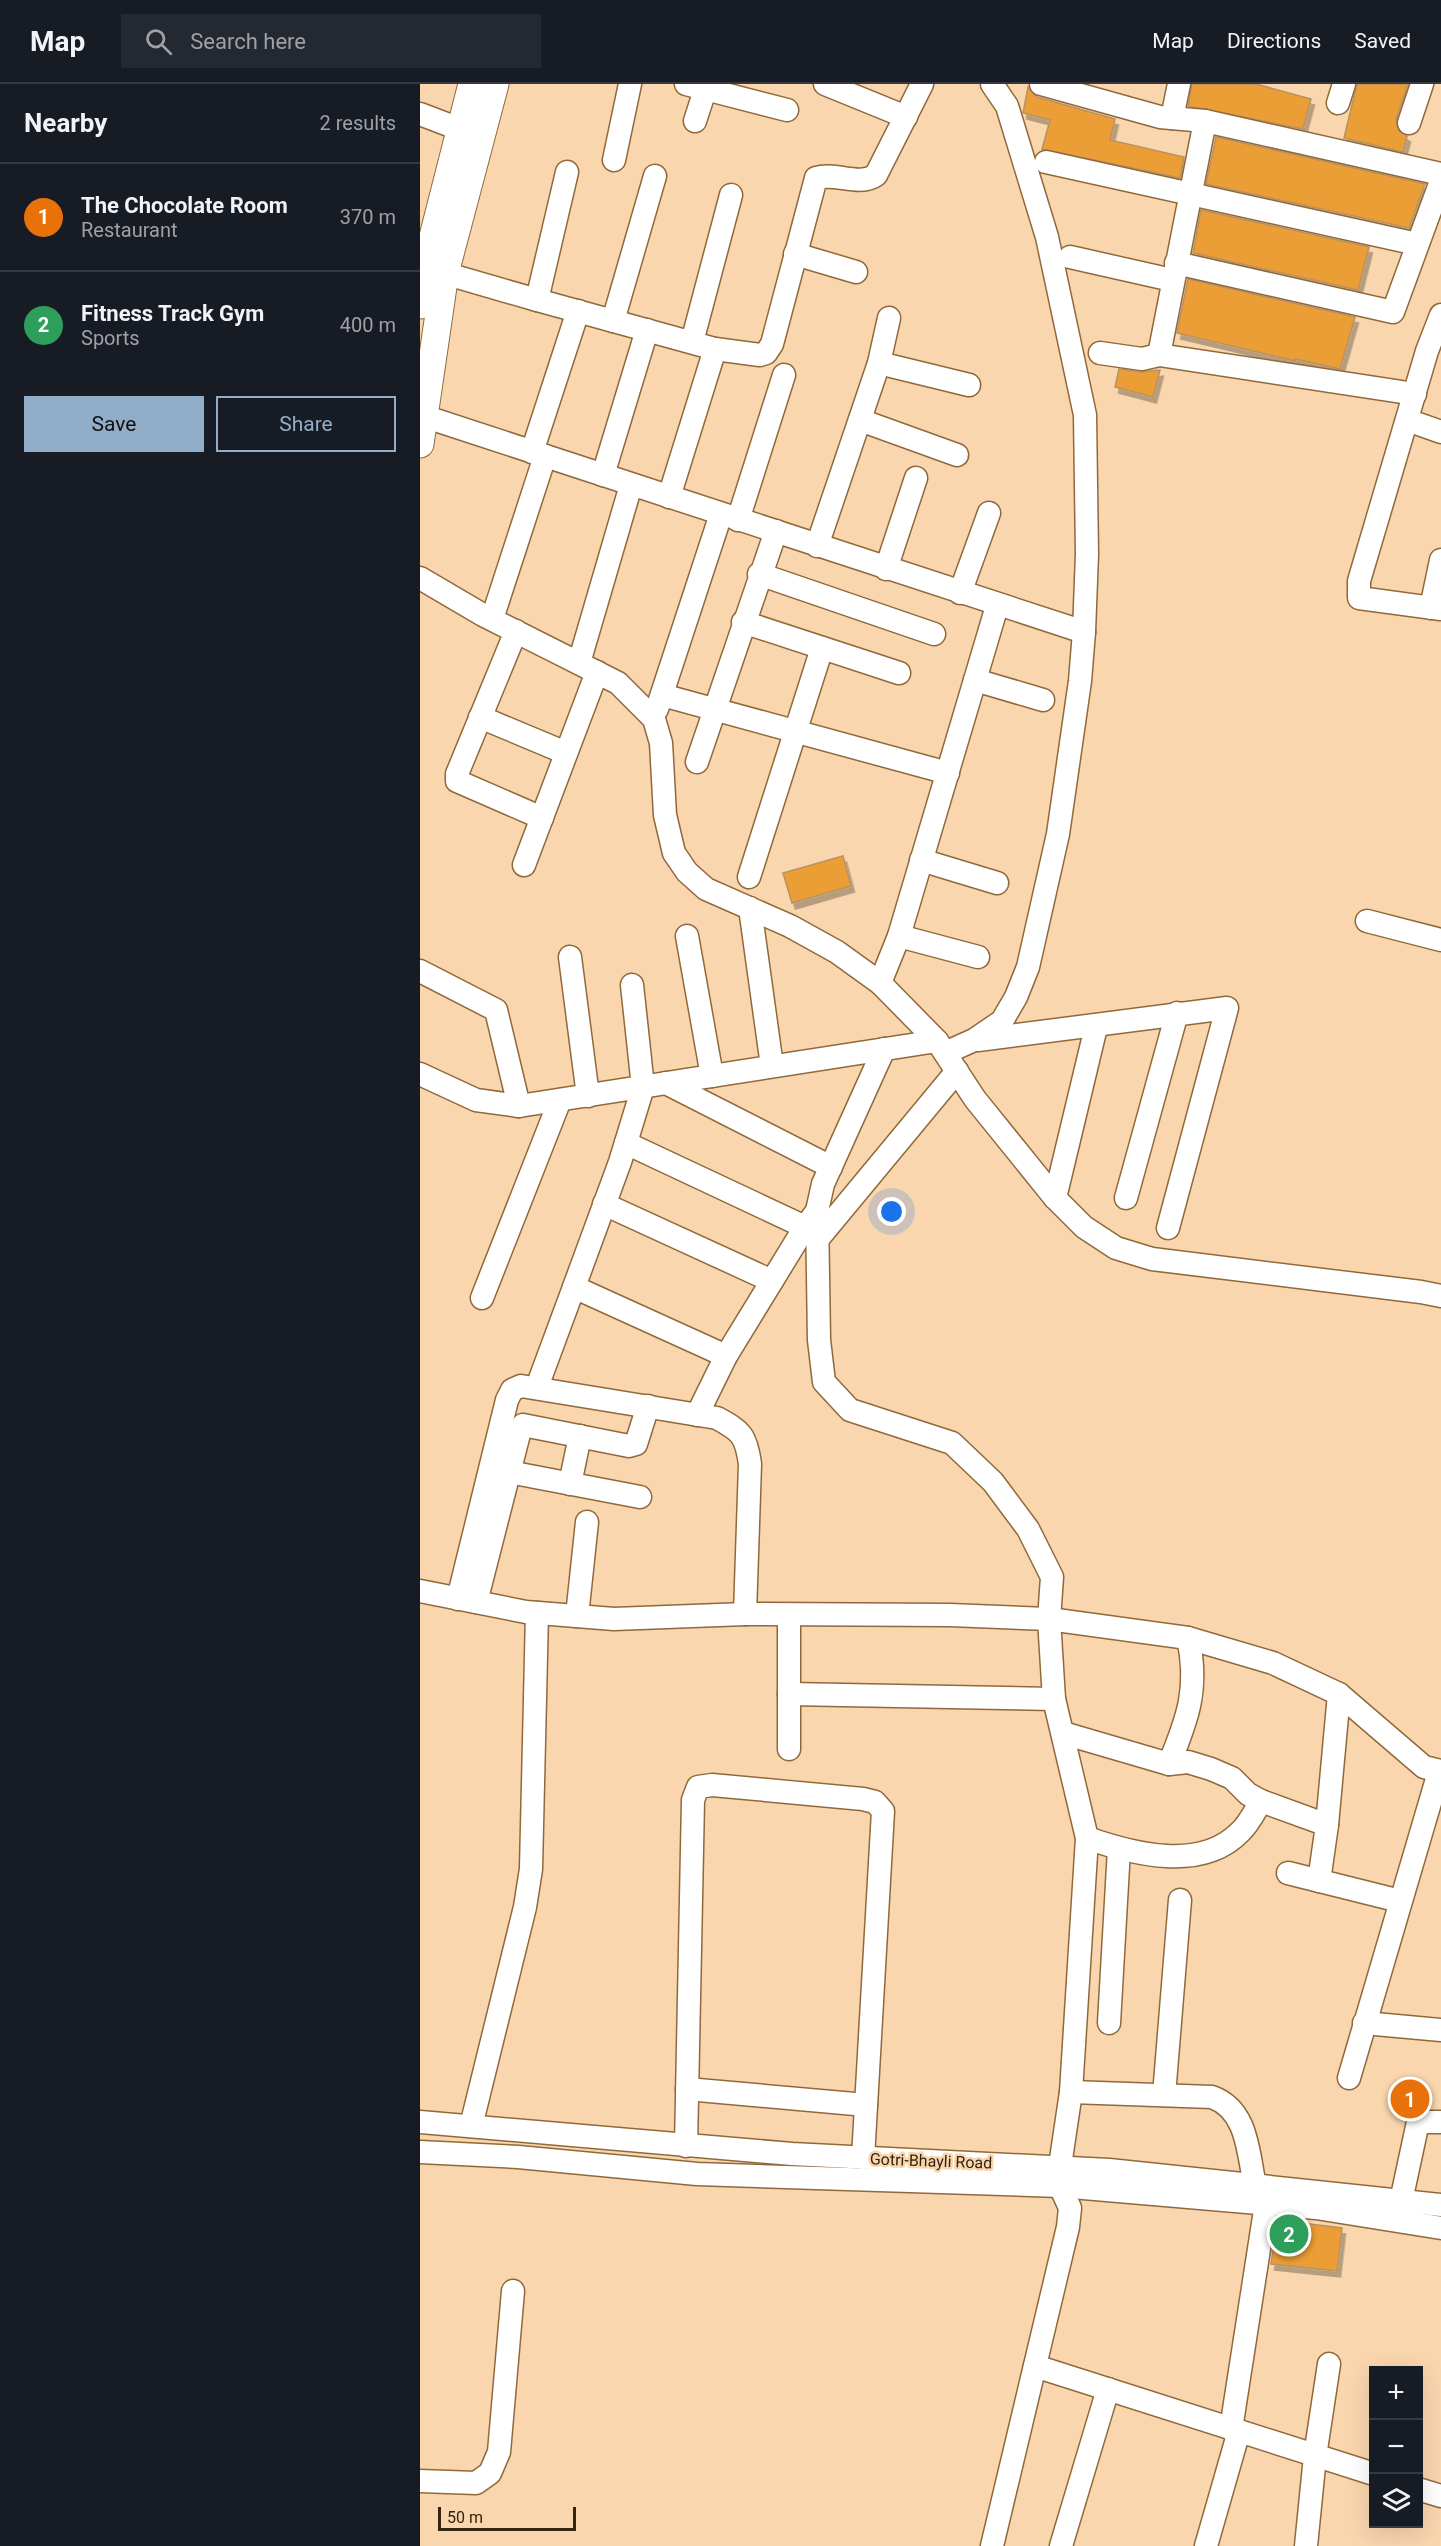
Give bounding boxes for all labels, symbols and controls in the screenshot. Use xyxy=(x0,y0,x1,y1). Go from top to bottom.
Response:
search box xyxy=(121,14,541,68)
text: Map xyxy=(30,25,85,58)
icon: search xyxy=(142,25,175,58)
text: Search here xyxy=(190,29,306,54)
text: Map xyxy=(1152,29,1194,53)
text: Directions xyxy=(1227,29,1321,53)
text: Saved xyxy=(1354,29,1411,53)
text: Nearby xyxy=(24,108,107,138)
text: 2 results xyxy=(320,111,396,135)
text: The Chocolate Room xyxy=(81,193,288,218)
text: 1 xyxy=(38,205,49,229)
text: 370 m xyxy=(340,205,396,229)
text: Restaurant xyxy=(81,218,178,242)
text: Fitness Track Gym xyxy=(81,301,264,326)
text: 2 xyxy=(38,313,49,337)
text: 400 m xyxy=(340,313,396,337)
text: Sports xyxy=(81,326,140,350)
button: Save xyxy=(24,396,204,452)
button: Share xyxy=(216,396,396,452)
your location xyxy=(877,1197,906,1226)
pin: 1 xyxy=(1390,2076,1430,2122)
street label: Gotri-Bhayli Road xyxy=(870,2149,992,2173)
pin: 2 xyxy=(1270,2212,1308,2256)
map controls xyxy=(1369,2366,1423,2528)
button: + xyxy=(1369,2366,1423,2420)
button: − xyxy=(1369,2420,1423,2474)
button: layers xyxy=(1369,2474,1423,2528)
scale bar xyxy=(438,2504,576,2532)
text: 50 m xyxy=(447,2508,483,2527)

